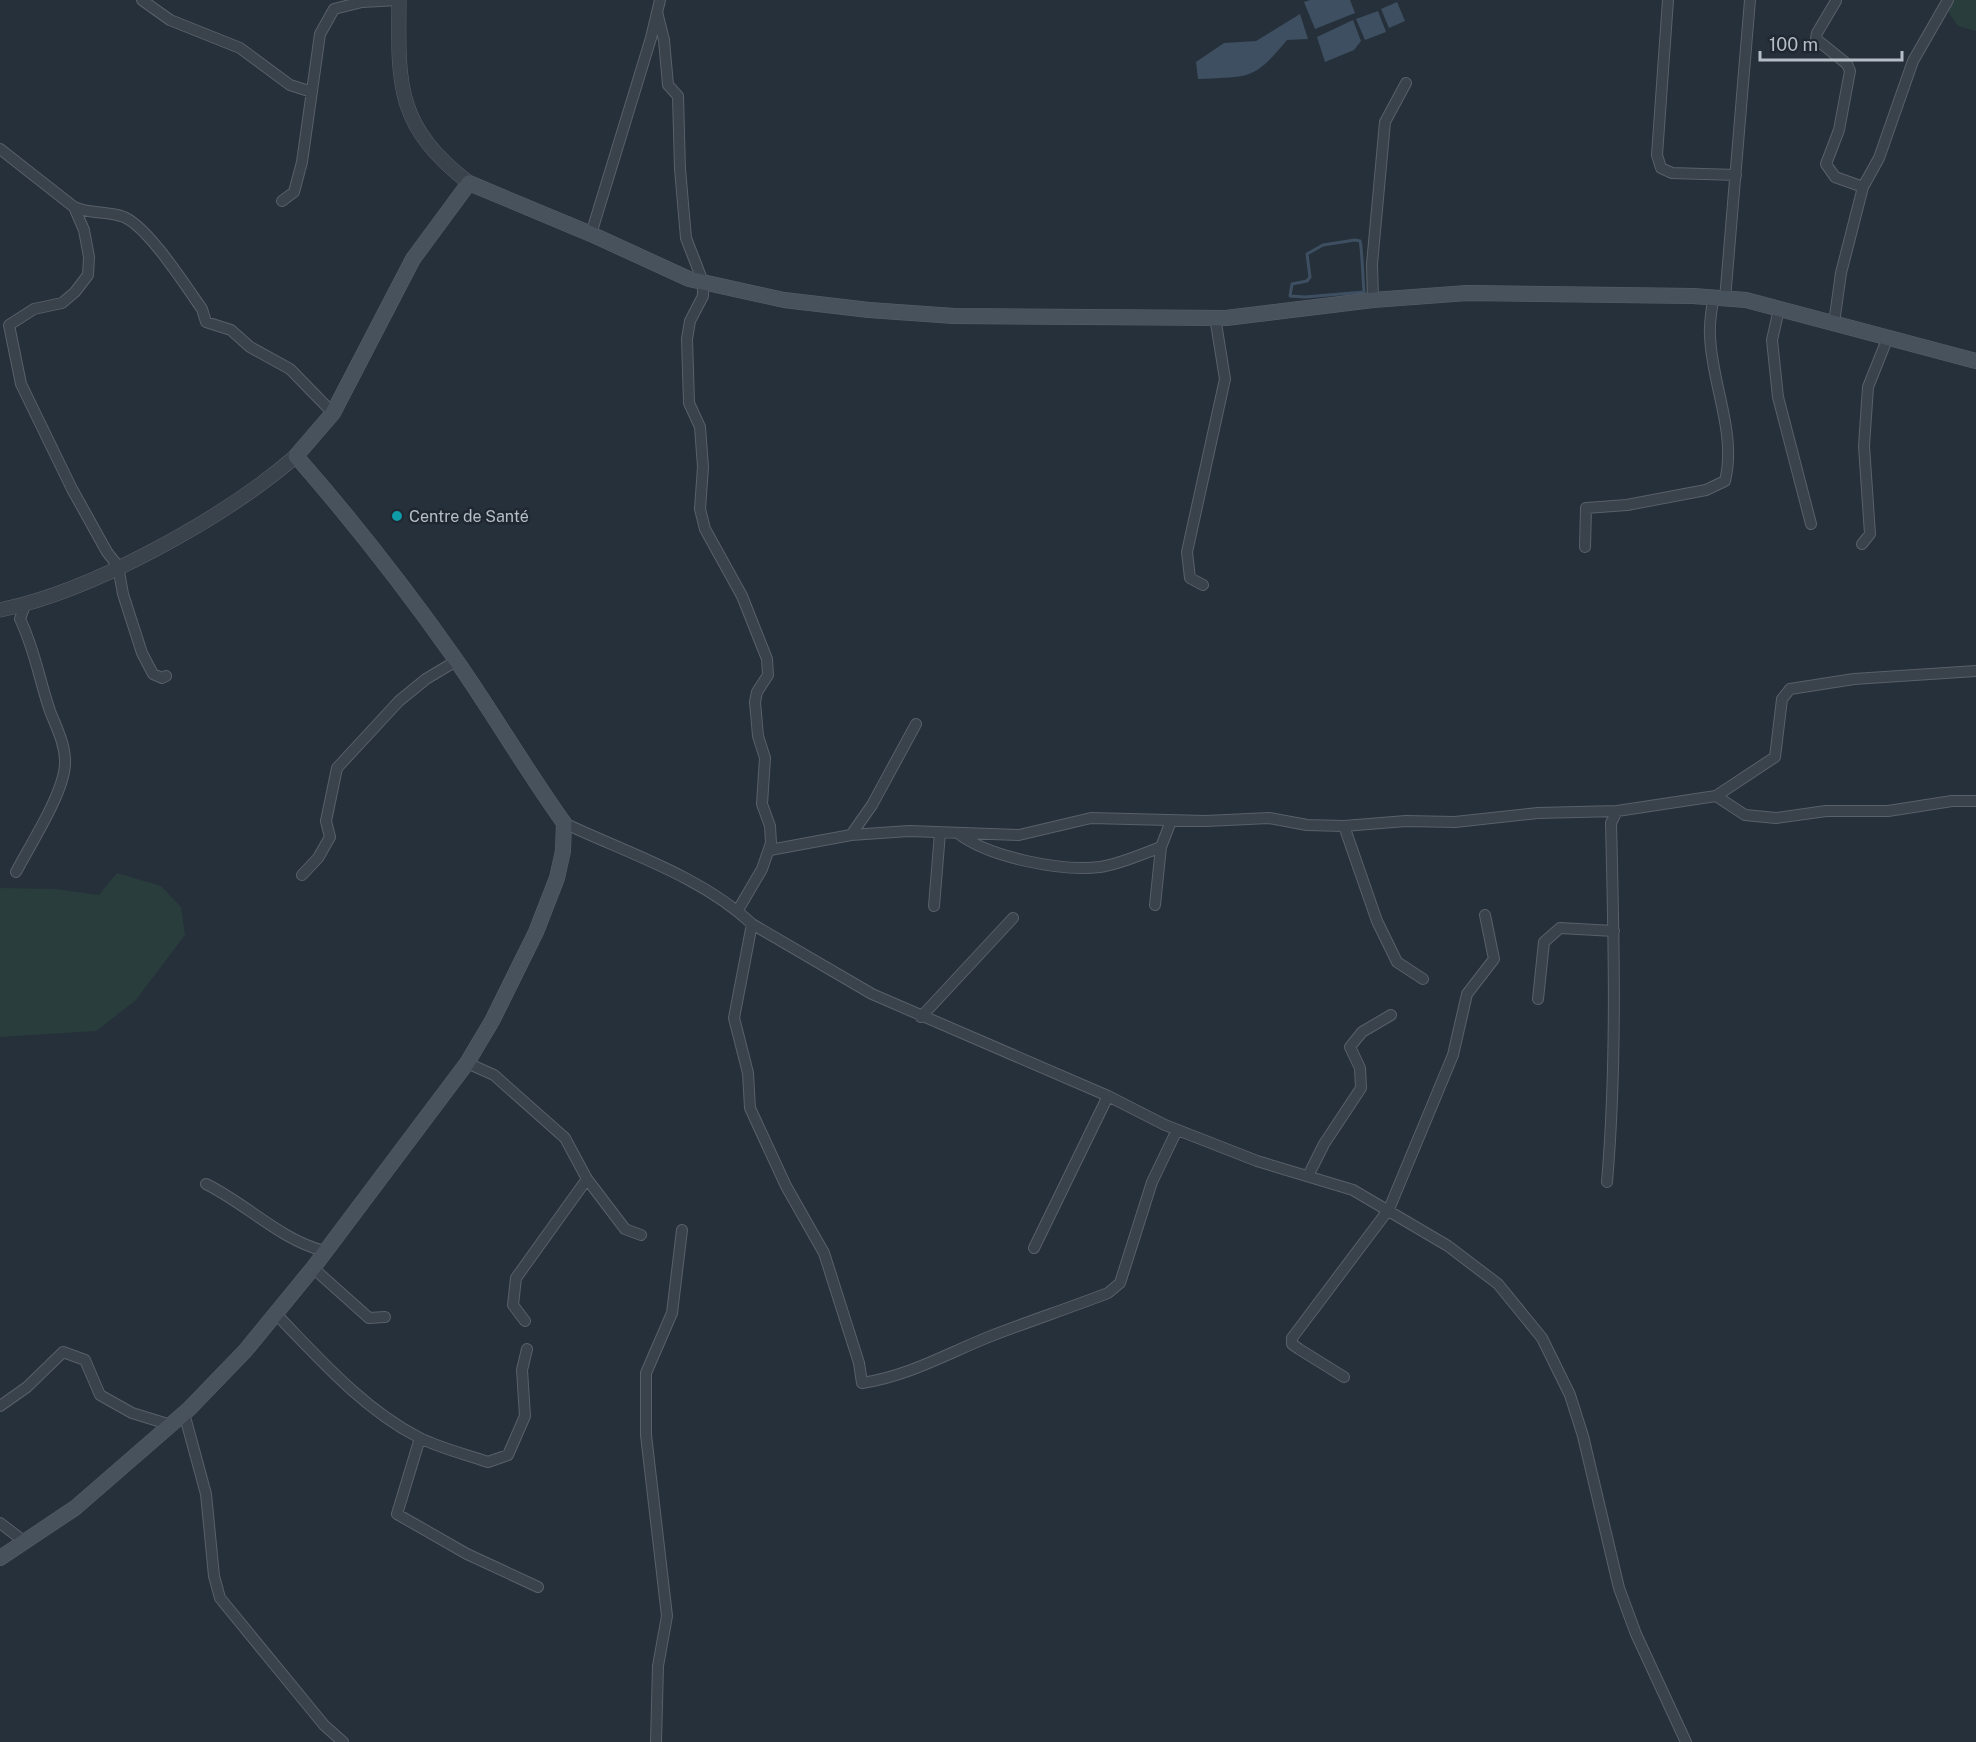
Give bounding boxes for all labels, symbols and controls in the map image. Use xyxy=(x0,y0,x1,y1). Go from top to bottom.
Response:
scale bar xyxy=(1760,24,1902,62)
text: 100 m xyxy=(1769,34,1818,55)
place label: Centre de Santé xyxy=(409,507,529,526)
marker: Centre de Santé xyxy=(390,509,404,523)

